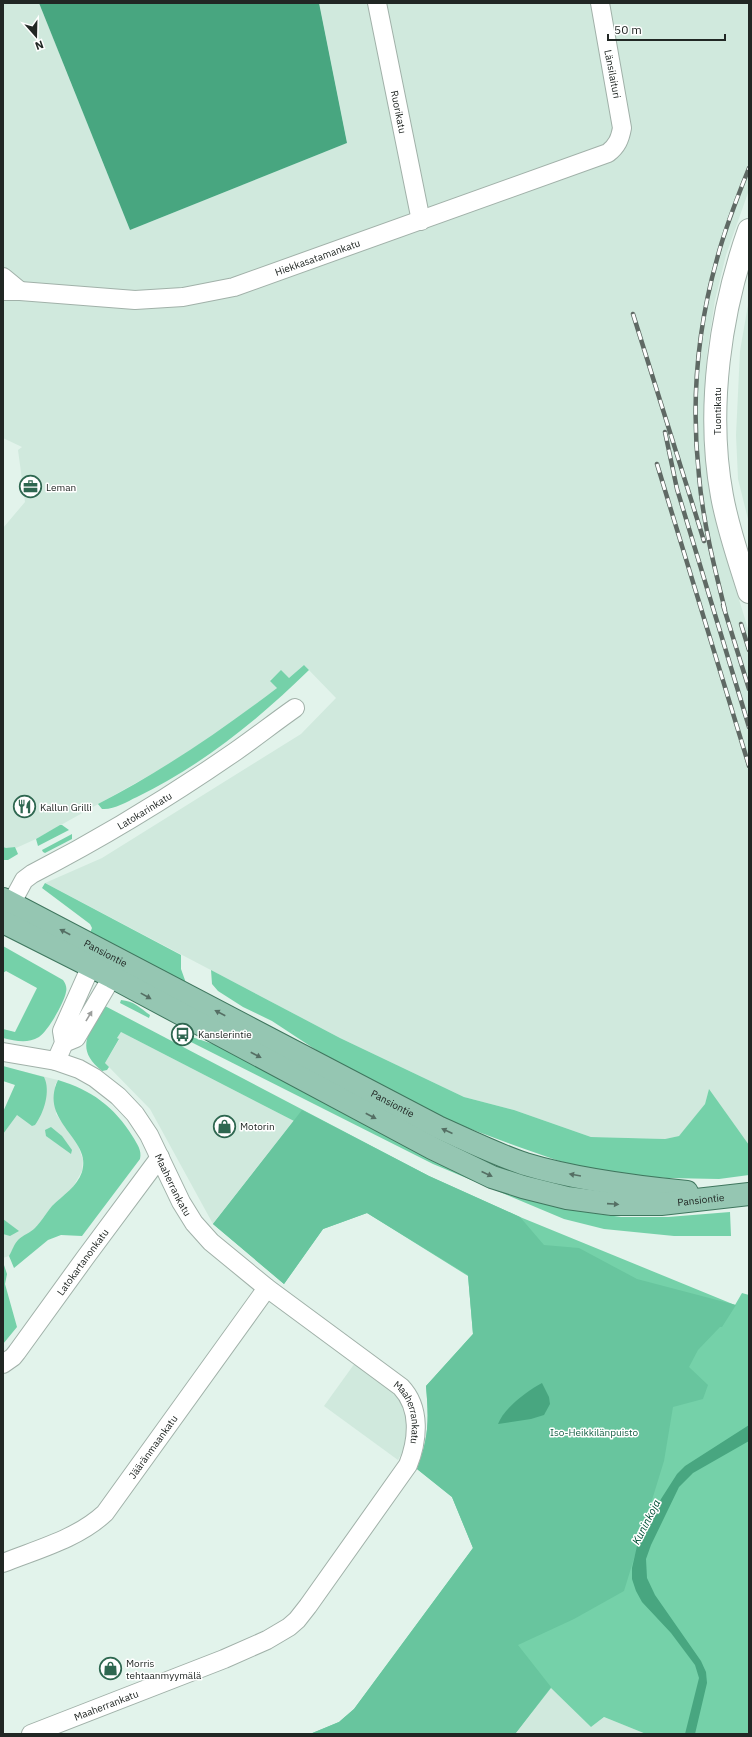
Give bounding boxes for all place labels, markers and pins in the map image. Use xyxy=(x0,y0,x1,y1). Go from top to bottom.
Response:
office icon: Leman xyxy=(17,474,43,500)
place label: Leman xyxy=(46,481,76,494)
restaurant icon: Kallun Grilli xyxy=(11,794,37,820)
place label: Kallun Grilli xyxy=(40,801,92,814)
bus stop icon: Kanslerintie xyxy=(169,1021,195,1047)
place label: Kanslerintie xyxy=(198,1028,252,1041)
shop icon: Motorin xyxy=(212,1113,238,1139)
place label: Motorin xyxy=(240,1120,275,1133)
shop icon: Morris tehtaanmyymälä xyxy=(98,1656,124,1682)
place label: Morris tehtaanmyymälä xyxy=(126,1657,202,1682)

